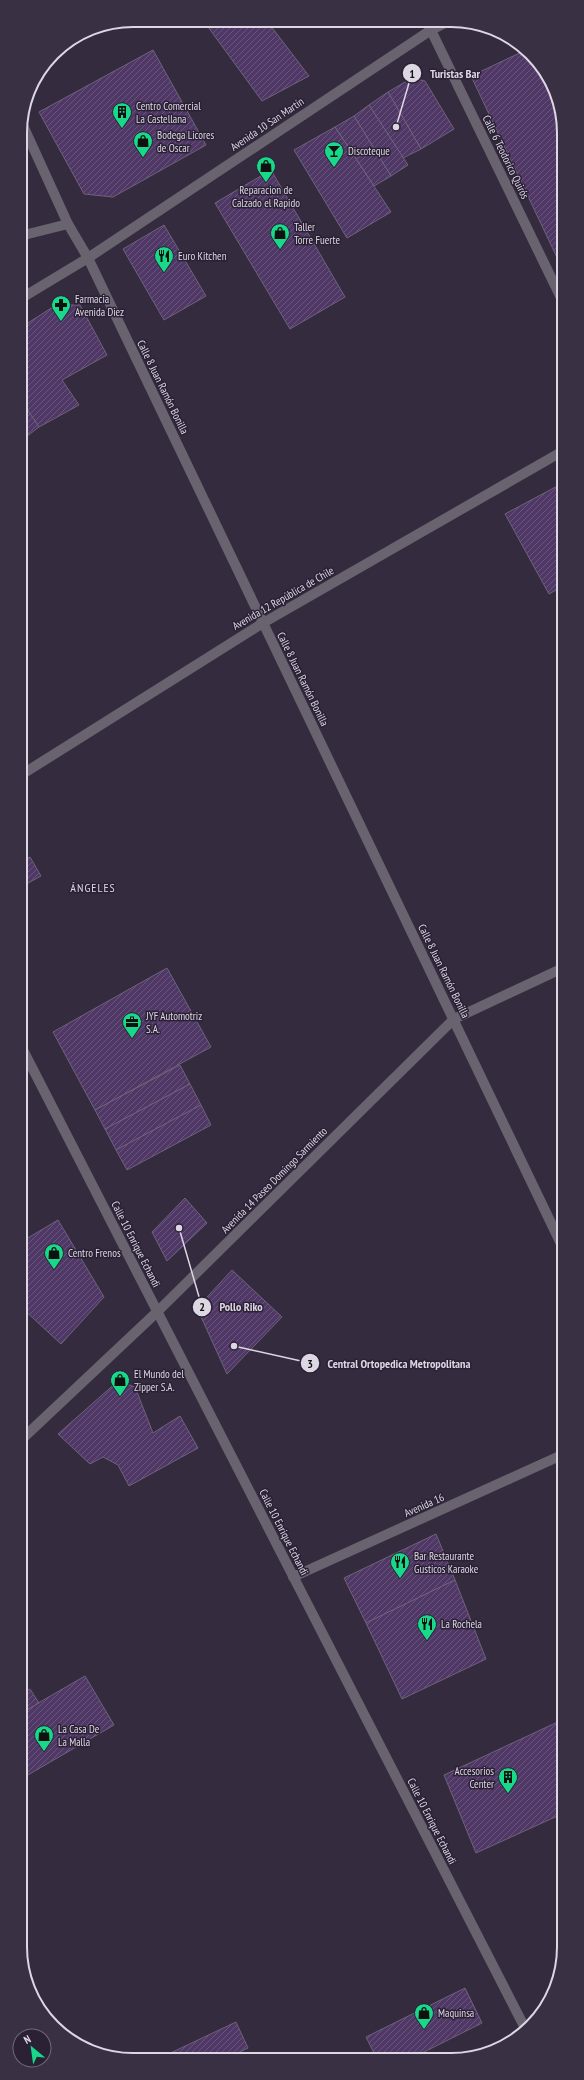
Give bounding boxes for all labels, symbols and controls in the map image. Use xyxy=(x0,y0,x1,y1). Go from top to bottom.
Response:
callout: Turistas Bar xyxy=(402,61,488,85)
text: 1 xyxy=(409,66,415,81)
text: Turistas Bar xyxy=(430,66,480,81)
street label: Avenida 10 San Martín xyxy=(228,94,307,154)
place label: Centro Comercial La Castellana xyxy=(136,99,201,126)
building icon: Centro Comercial La Castellana xyxy=(111,101,133,129)
street label: Calle 6 Teodorico Quirós xyxy=(480,113,533,202)
place label: Bodega Licores de Oscar xyxy=(157,128,215,155)
shop icon: Bodega Licores de Oscar xyxy=(132,130,154,158)
bar icon: Discoteque xyxy=(323,140,345,168)
place label: Discoteque xyxy=(348,144,390,158)
shop icon: Reparacion de Calzado el Rapido xyxy=(255,155,277,183)
place label: Reparacion de Calzado el Rapido xyxy=(232,183,300,210)
place label: Taller Torre Fuerte xyxy=(294,220,341,247)
shop icon: Taller Torre Fuerte xyxy=(269,222,291,250)
restaurant icon: Euro Kitchen xyxy=(153,245,175,273)
place label: Euro Kitchen xyxy=(178,249,227,263)
place label: Farmacia Avenida Diez xyxy=(75,292,124,319)
pharmacy icon: Farmacia Avenida Diez xyxy=(50,294,72,322)
street label: Calle 8 Juan Ramón Bonilla xyxy=(134,338,192,436)
street label: Avenida 12 República de Chile xyxy=(230,563,337,633)
street label: Calle 8 Juan Ramón Bonilla xyxy=(274,630,332,728)
district label: ÁNGELES xyxy=(70,880,116,895)
street label: Calle 8 Juan Ramón Bonilla xyxy=(415,922,473,1020)
place label: JYF Automotriz S.A. xyxy=(145,1009,202,1036)
office icon: JYF Automotriz S.A. xyxy=(121,1011,143,1039)
street label: Avenida 14 Paseo Domingo Sarmiento xyxy=(218,1124,330,1236)
street label: Calle 10 Enrique Echandi xyxy=(108,1199,164,1289)
shop icon: Centro Frenos xyxy=(43,1242,65,1270)
place label: Centro Frenos xyxy=(68,1246,121,1260)
callout: Pollo Riko xyxy=(192,1295,271,1319)
text: 2 xyxy=(199,1299,205,1314)
text: Pollo Riko xyxy=(219,1299,263,1314)
callout: Central Ortopedica Metropolitana xyxy=(300,1351,479,1375)
text: 3 xyxy=(307,1356,313,1371)
text: Central Ortopedica Metropolitana xyxy=(328,1356,470,1371)
place label: El Mundo del Zipper S.A. xyxy=(134,1367,184,1394)
shop icon: El Mundo del Zipper S.A. xyxy=(109,1369,131,1397)
street label: Calle 10 Enrique Echandi xyxy=(256,1487,312,1577)
street label: Avenida 16 xyxy=(402,1490,446,1520)
place label: Bar Restaurante Gusticos Karaoke xyxy=(414,1549,479,1576)
restaurant icon: Bar Restaurante Gusticos Karaoke xyxy=(389,1551,411,1579)
restaurant icon: La Rochela xyxy=(416,1613,438,1641)
place label: La Rochela xyxy=(441,1617,482,1631)
place label: La Casa De La Malla xyxy=(58,1722,100,1749)
shop icon: La Casa De La Malla xyxy=(33,1724,55,1752)
place label: Accesorios Center xyxy=(455,1764,494,1791)
building icon: Accesorios Center xyxy=(497,1766,519,1794)
street label: Calle 10 Enrique Echandi xyxy=(404,1776,460,1866)
shop icon: Maquinsa xyxy=(413,2002,435,2030)
place label: Maquinsa xyxy=(438,2006,474,2020)
north arrow xyxy=(12,2028,52,2068)
text: N xyxy=(21,2032,33,2047)

